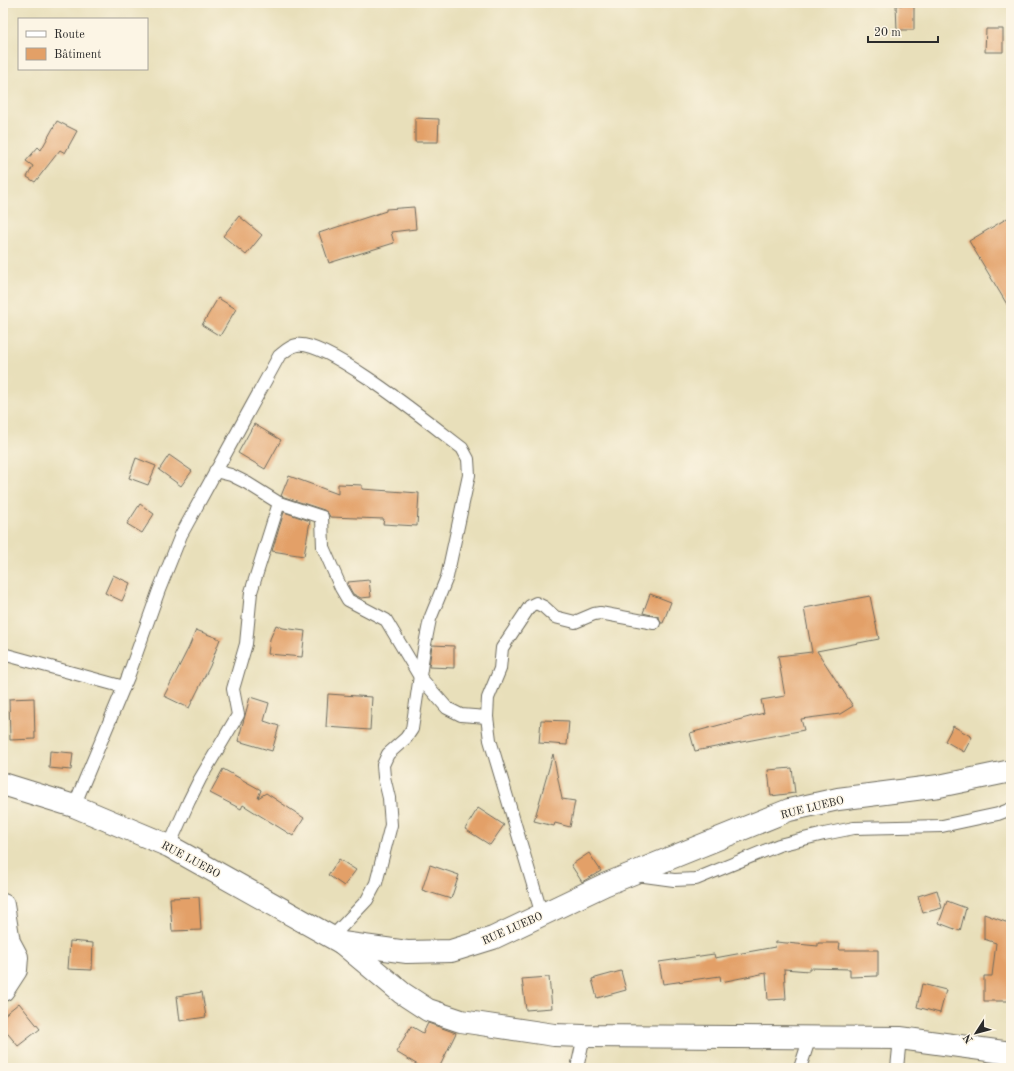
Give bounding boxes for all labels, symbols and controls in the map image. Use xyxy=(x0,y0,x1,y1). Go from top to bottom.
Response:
legend xyxy=(18,18,148,70)
scale bar xyxy=(868,18,938,44)
text: 20 m xyxy=(874,27,901,39)
text: Route xyxy=(54,29,85,41)
text: Bâtiment xyxy=(54,49,101,61)
street label: RUE LUEBO xyxy=(780,795,845,822)
street label: RUE LUEBO xyxy=(159,840,222,881)
street label: RUE LUEBO xyxy=(481,911,545,948)
north arrow xyxy=(956,1013,996,1053)
text: N xyxy=(962,1031,976,1045)

